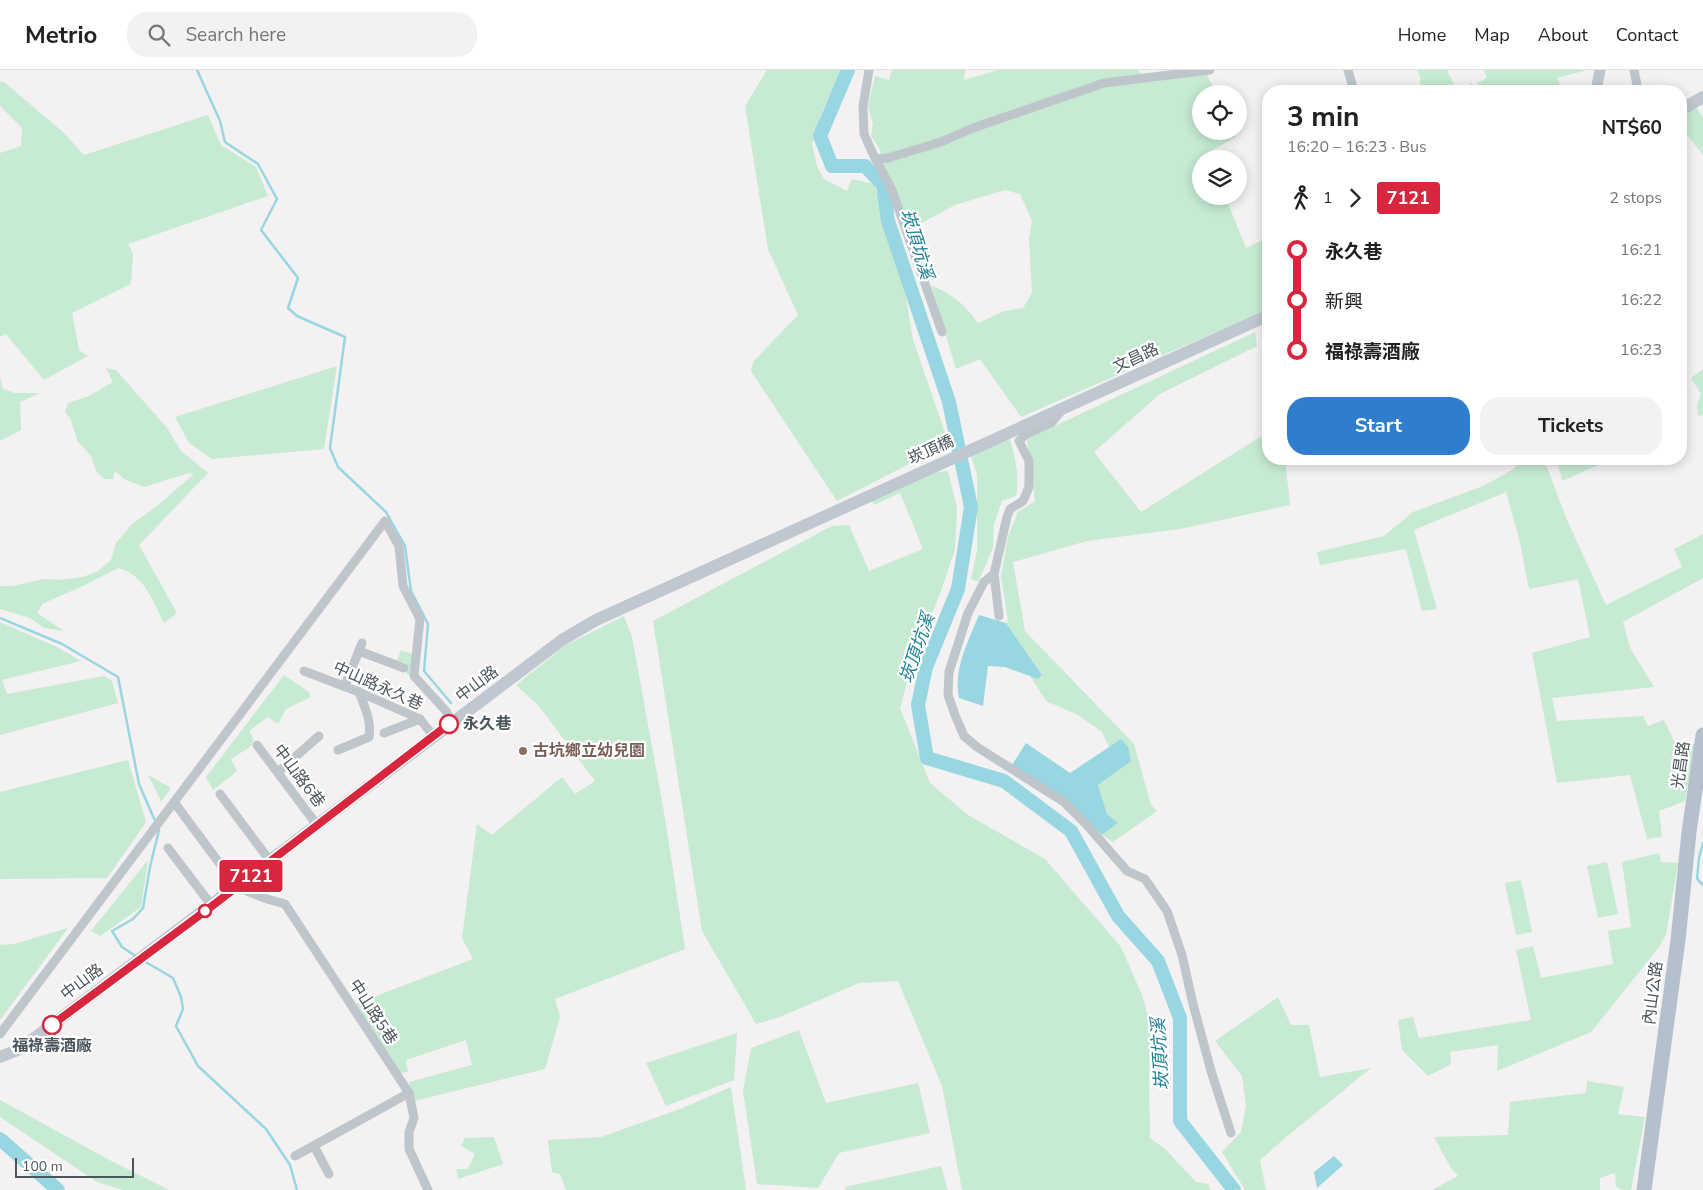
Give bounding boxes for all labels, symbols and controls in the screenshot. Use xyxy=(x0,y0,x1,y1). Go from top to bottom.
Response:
search box xyxy=(127,12,477,57)
text: Metrio xyxy=(25,19,97,51)
icon: search xyxy=(145,21,173,49)
text: Search here xyxy=(185,22,286,48)
text: Home xyxy=(1398,23,1446,47)
text: Map xyxy=(1474,23,1510,47)
text: About xyxy=(1538,23,1588,47)
text: Contact xyxy=(1616,23,1678,47)
map controls xyxy=(1192,85,1247,205)
button: locate xyxy=(1192,85,1247,140)
text: 3 min xyxy=(1287,98,1359,136)
text: NT$60 xyxy=(1602,115,1662,141)
text: 16:20 – 16:23 · Bus xyxy=(1287,136,1427,158)
button: layers xyxy=(1192,150,1247,205)
icon: walk xyxy=(1287,184,1315,212)
icon: forward xyxy=(1341,184,1369,212)
text: 7121 xyxy=(1387,186,1430,210)
text: 1 xyxy=(1323,187,1333,209)
text: 2 stops xyxy=(1609,187,1662,209)
water label: 崁頂坑溪 xyxy=(895,206,940,285)
text: 永久巷 xyxy=(1325,239,1382,265)
text: 16:21 xyxy=(1620,239,1662,261)
text: 新興 xyxy=(1325,289,1363,315)
text: 16:22 xyxy=(1620,289,1662,311)
street label: 文昌路 xyxy=(1110,338,1162,378)
text: 福祿壽酒廠 xyxy=(1325,339,1420,365)
text: 16:23 xyxy=(1620,339,1662,361)
button: Start xyxy=(1287,397,1470,455)
button: Tickets xyxy=(1480,397,1662,455)
street label: 崁頂橋 xyxy=(905,430,957,470)
water label: 崁頂坑溪 xyxy=(894,607,941,686)
street label: 中山路永久巷 xyxy=(330,656,426,716)
street label: 中山路 xyxy=(451,661,503,707)
place label: 永久巷 xyxy=(463,713,512,735)
marker: 永久巷 xyxy=(439,714,459,734)
street label: 中山路6巷 xyxy=(268,740,330,812)
place label: 古坑鄉立幼兒園 xyxy=(533,740,645,762)
street label: 光昌路 xyxy=(1667,740,1695,790)
marker: 古坑鄉立幼兒園 xyxy=(517,745,529,757)
line badge: 7121 xyxy=(216,860,286,892)
text: 7121 xyxy=(229,864,273,888)
unlabelled marker xyxy=(198,904,212,918)
street label: 中山路 xyxy=(56,959,108,1005)
street label: 內山公路 xyxy=(1638,960,1668,1026)
street label: 中山路5巷 xyxy=(344,975,402,1049)
water label: 崁頂坑溪 xyxy=(1146,1014,1174,1091)
marker: 福祿壽酒廠 xyxy=(42,1015,62,1035)
place label: 福祿壽酒廠 xyxy=(12,1035,92,1057)
scale bar xyxy=(15,1155,134,1178)
text: 100 m xyxy=(22,1157,63,1176)

